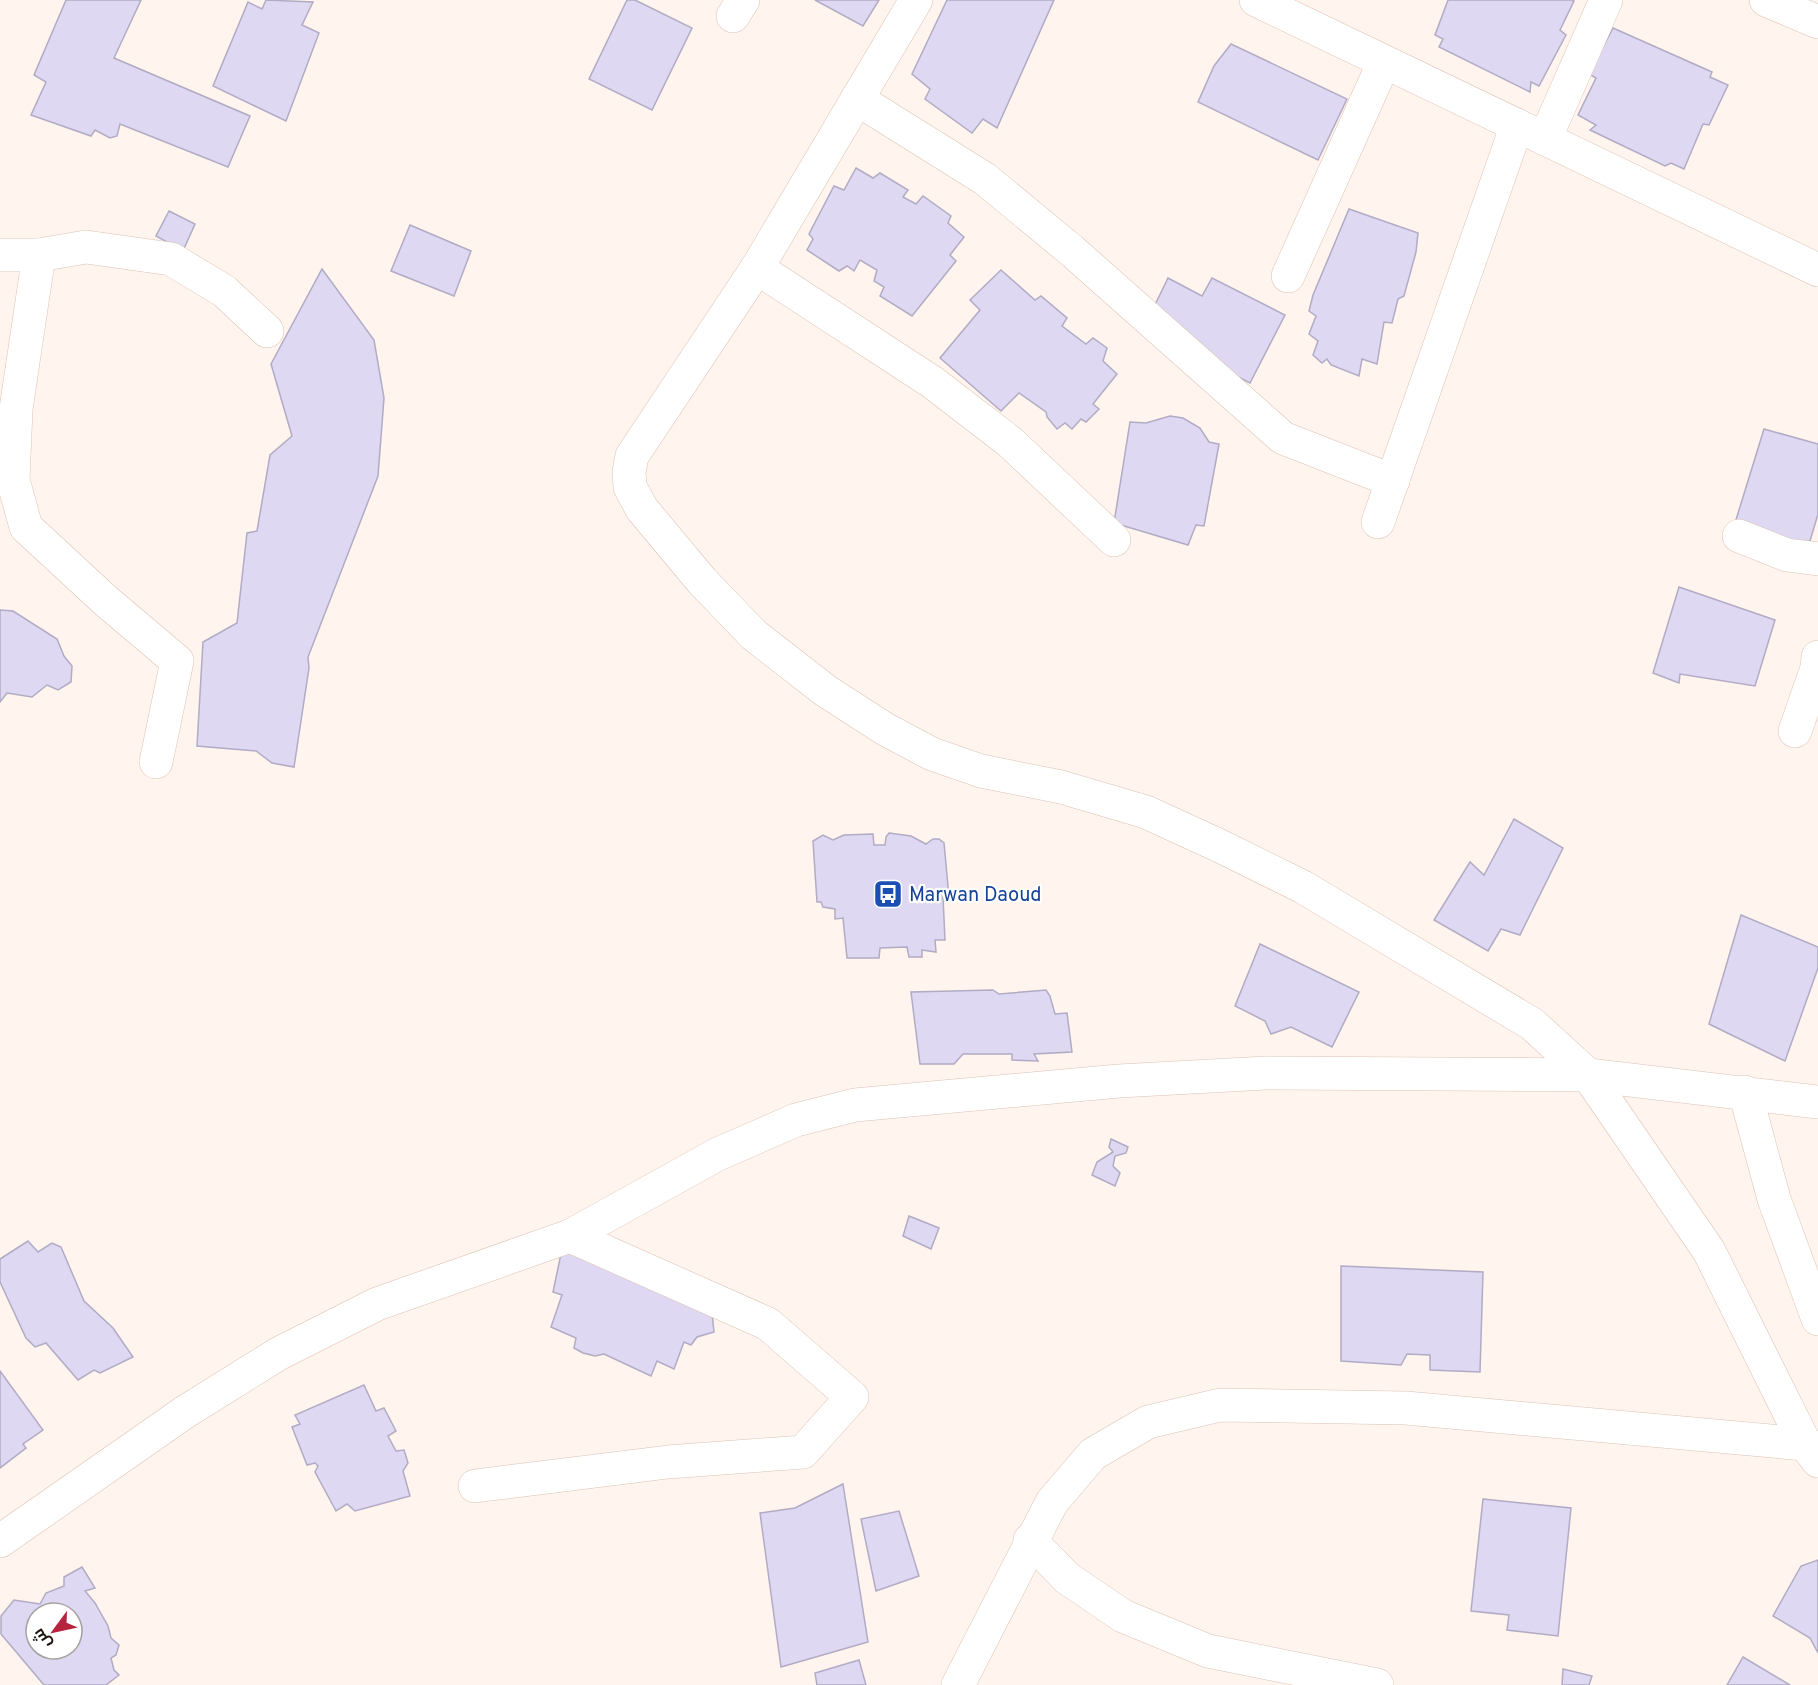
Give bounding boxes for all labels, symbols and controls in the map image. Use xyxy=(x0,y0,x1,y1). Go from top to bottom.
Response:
bus stop icon: Marwan Daoud xyxy=(872,878,904,910)
place label: Marwan Daoud xyxy=(909,883,1042,909)
north arrow xyxy=(24,1601,84,1661)
text: ش xyxy=(29,1624,57,1652)

